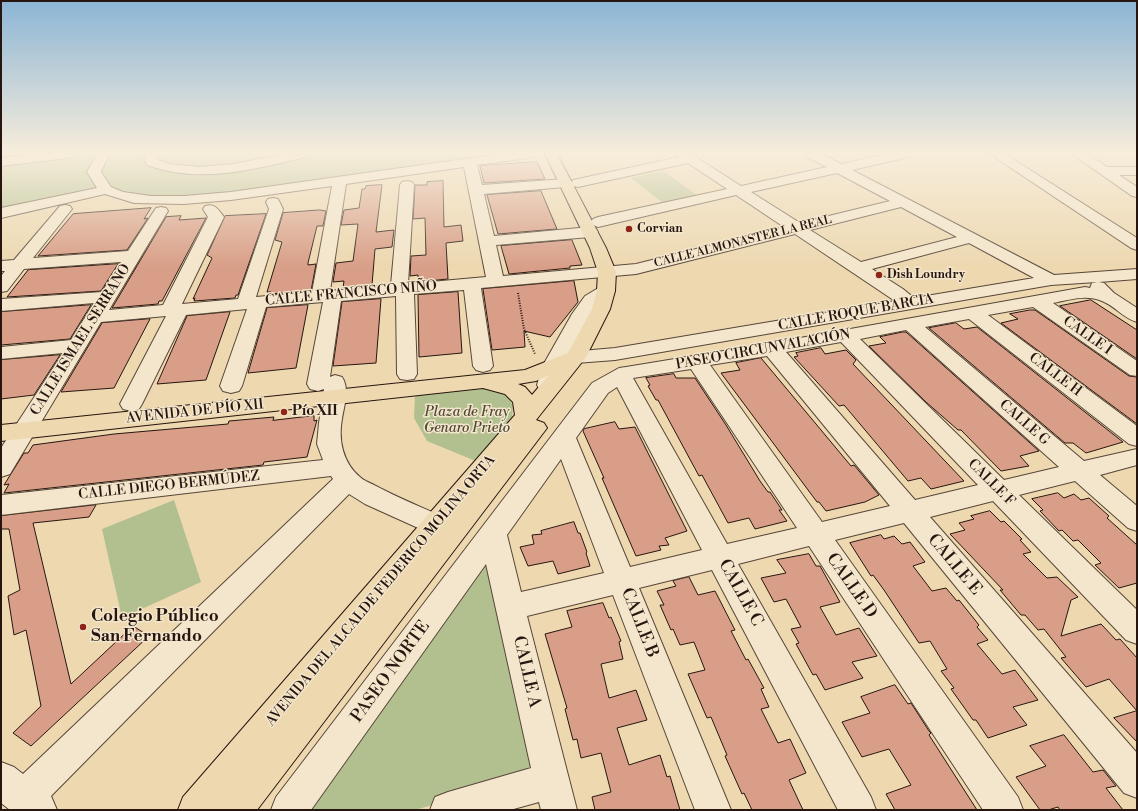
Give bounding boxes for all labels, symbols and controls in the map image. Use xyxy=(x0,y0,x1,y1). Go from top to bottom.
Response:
street label: CALLE ALMONASTER LA REAL xyxy=(653,213,833,271)
place label: Corvian xyxy=(637,222,683,236)
marker: Corvian xyxy=(624,224,634,234)
street label: CALLE ISMAEL SERRANO xyxy=(27,261,135,419)
place label: Dish Loundry xyxy=(887,268,965,282)
marker: Dish Loundry xyxy=(874,270,884,280)
street label: CALLE FRANCISCO NIÑO xyxy=(264,278,438,310)
street label: CALLE ROQUE BARCIA xyxy=(777,291,935,335)
street label: CALLE I xyxy=(1059,313,1115,359)
street label: PASEO CIRCUNVALACIÓN xyxy=(674,326,852,374)
street label: CALLE H xyxy=(1025,350,1085,400)
street label: AVENIDA DE PÍO XII xyxy=(125,396,265,428)
street label: CALLE G xyxy=(995,397,1053,449)
place label: Pío XII xyxy=(292,404,338,420)
park label: Plaza de Fray Genaro Prieto xyxy=(424,405,510,438)
marker: Pío XII xyxy=(279,407,289,417)
street label: AVENIDA DEL ALCALDE FEDERICO MOLINA ORTA xyxy=(263,452,499,730)
street label: CALLE F xyxy=(964,456,1018,510)
street label: CALLE DIEGO BERMÚDEZ xyxy=(77,468,261,504)
street label: CALLE E xyxy=(923,530,985,600)
street label: CALLE D xyxy=(821,550,881,622)
street label: CALLE C xyxy=(713,556,767,630)
street label: CALLE B xyxy=(616,585,662,661)
place label: Colegio Público San Fernando xyxy=(91,607,219,647)
street label: PASEO NORTE xyxy=(347,617,435,727)
marker: Colegio Público San Fernando xyxy=(78,622,88,632)
street label: CALLE A xyxy=(508,634,544,710)

